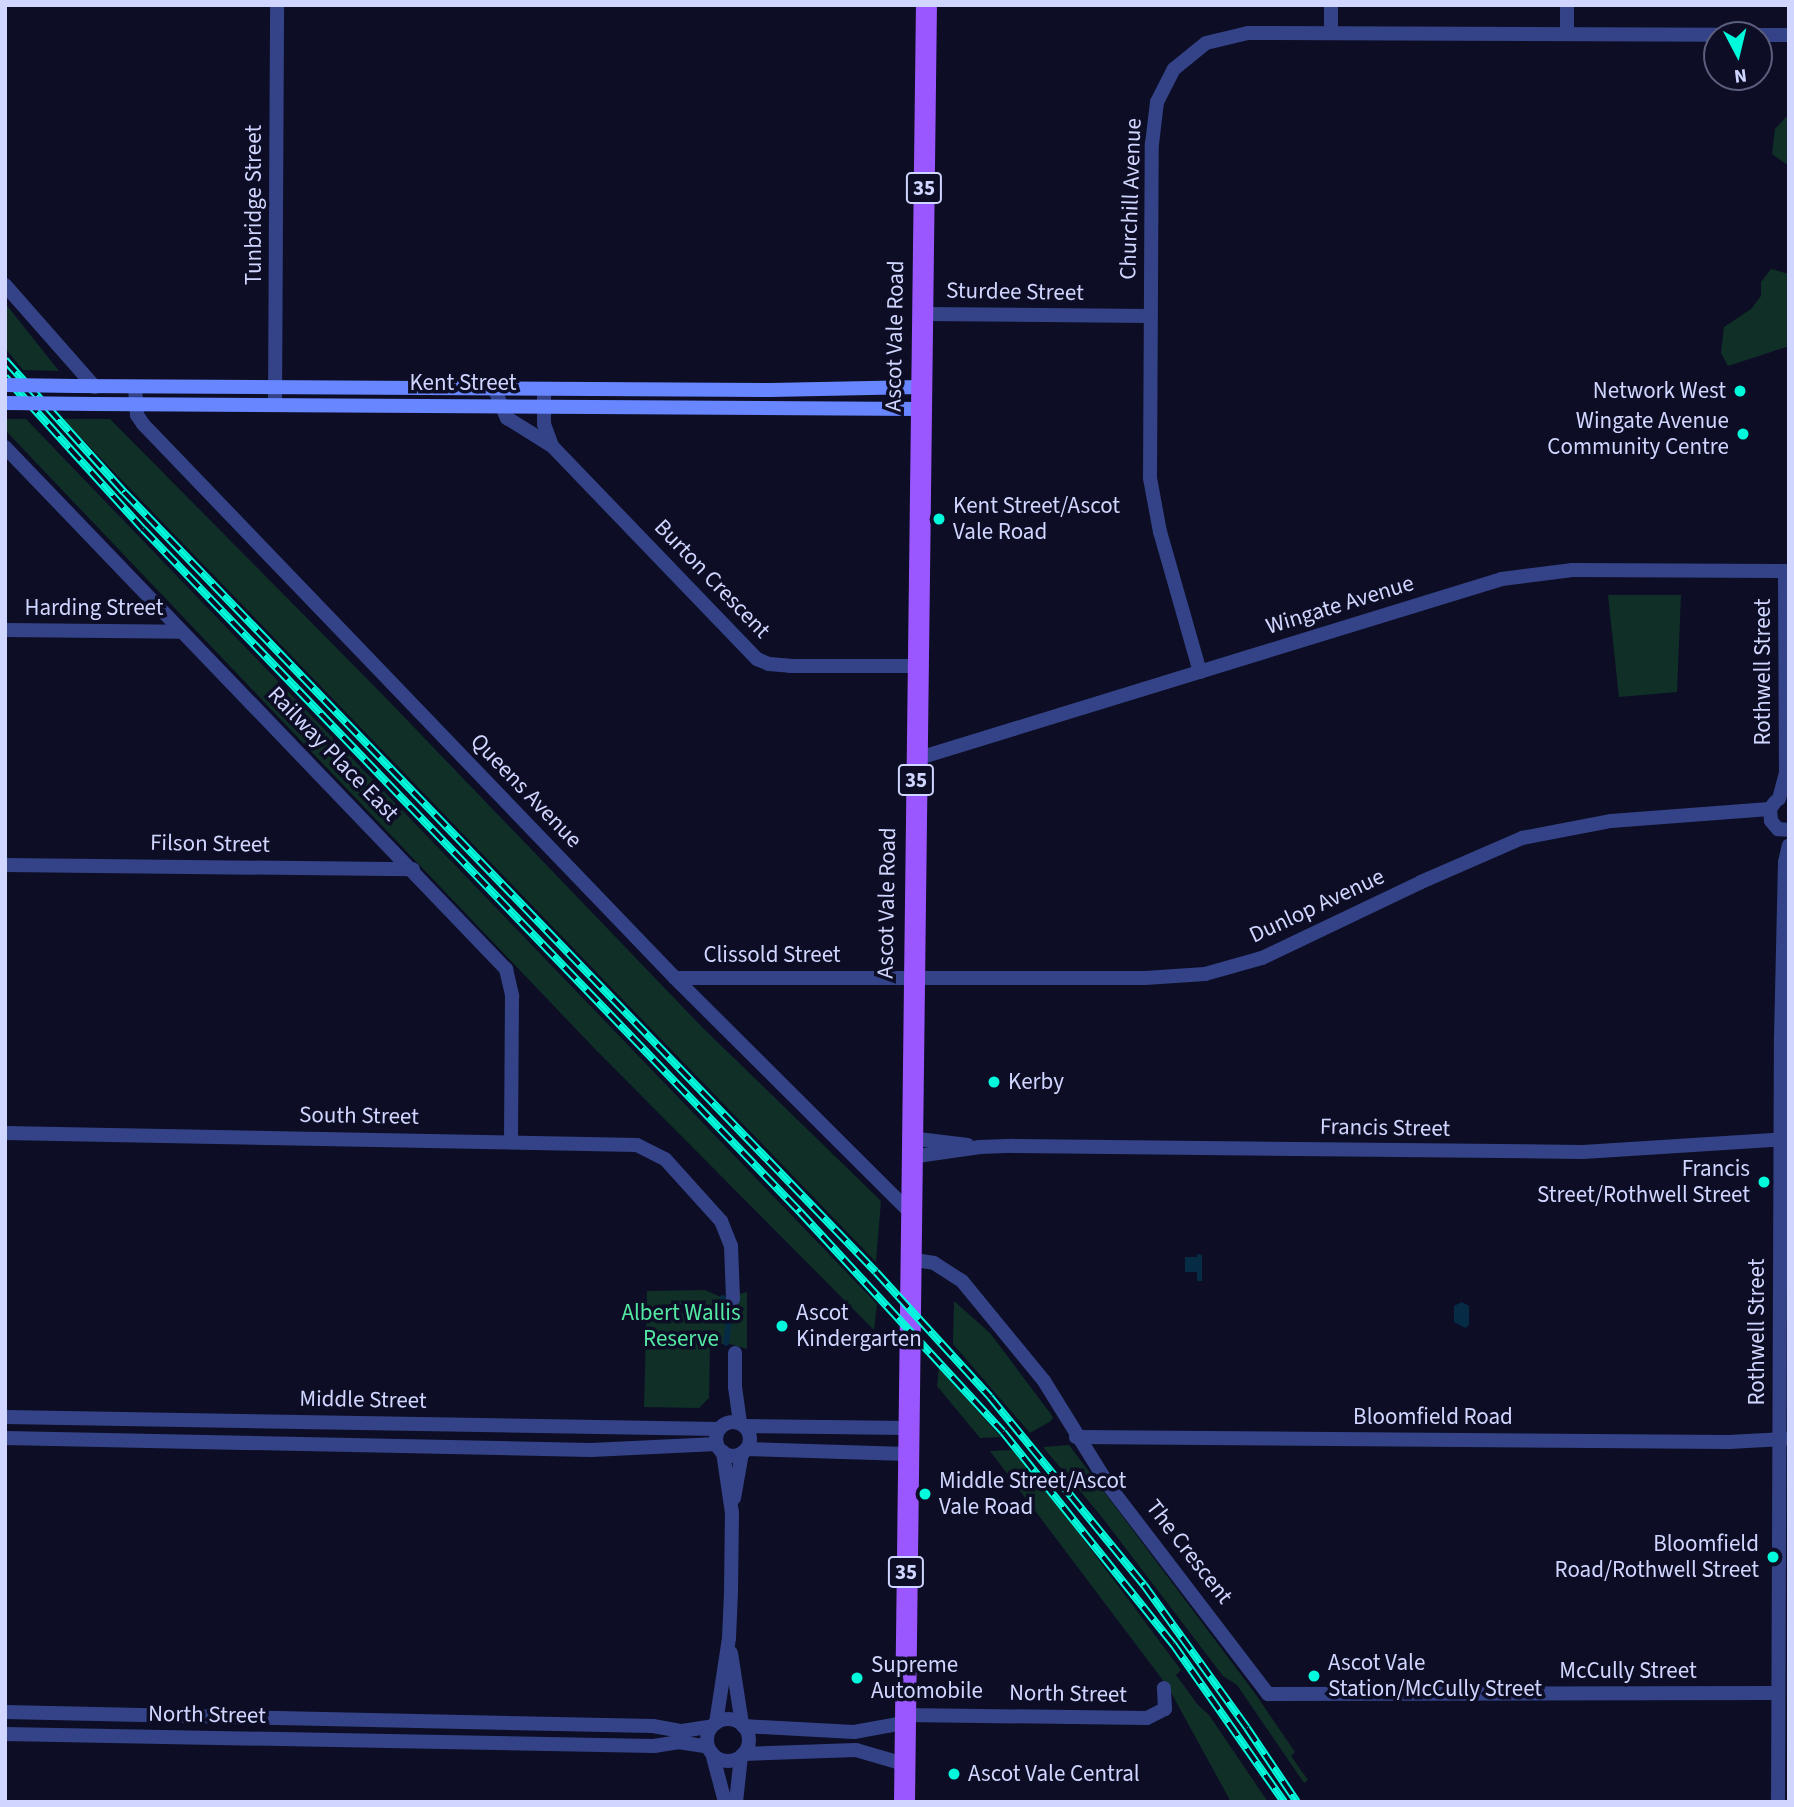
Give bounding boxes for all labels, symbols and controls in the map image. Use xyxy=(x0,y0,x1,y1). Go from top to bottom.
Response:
north arrow xyxy=(1703,21,1773,91)
text: N xyxy=(1732,61,1748,90)
street label: Churchill Avenue xyxy=(1114,118,1148,280)
street label: Tunbridge Street xyxy=(240,125,268,285)
road number: 35 xyxy=(905,170,943,206)
street label: Ascot Vale Road xyxy=(880,260,910,412)
street label: Sturdee Street xyxy=(946,277,1084,307)
street label: Kent Street xyxy=(409,369,517,397)
place label: Network West xyxy=(1593,377,1726,405)
marker: Network West xyxy=(1732,383,1748,399)
place label: Wingate Avenue Community Centre xyxy=(1547,407,1729,461)
marker: Wingate Avenue Community Centre xyxy=(1735,426,1751,442)
place label: Kent Street/Ascot Vale Road xyxy=(953,492,1120,546)
marker: Kent Street/Ascot Vale Road xyxy=(931,511,947,527)
street label: Burton Crescent xyxy=(648,514,776,644)
street label: Wingate Avenue xyxy=(1263,569,1417,641)
street label: Harding Street xyxy=(24,594,164,622)
street label: Rothwell Street xyxy=(1749,598,1777,746)
street label: Railway Place East xyxy=(262,681,404,827)
street label: Queens Avenue xyxy=(465,728,587,854)
road number: 35 xyxy=(897,762,935,798)
street label: Ascot Vale Road xyxy=(872,827,902,979)
street label: Filson Street xyxy=(150,829,270,859)
street label: Dunlop Avenue xyxy=(1245,863,1389,949)
street label: Clissold Street xyxy=(703,941,841,969)
place label: Kerby xyxy=(1008,1068,1064,1096)
marker: Kerby xyxy=(986,1074,1002,1090)
street label: South Street xyxy=(299,1101,419,1131)
street label: Francis Street xyxy=(1320,1113,1450,1143)
place label: Francis Street/Rothwell Street xyxy=(1537,1155,1750,1209)
marker: Francis Street/Rothwell Street xyxy=(1756,1174,1772,1190)
street label: Rothwell Street xyxy=(1743,1258,1771,1406)
park label: Albert Wallis Reserve xyxy=(621,1299,741,1353)
place label: Ascot Kindergarten xyxy=(796,1299,922,1353)
marker: Ascot Kindergarten xyxy=(774,1318,790,1334)
street label: Middle Street xyxy=(299,1385,427,1415)
street label: Bloomfield Road xyxy=(1353,1403,1513,1431)
place label: Middle Street/Ascot Vale Road xyxy=(939,1467,1126,1521)
marker: Middle Street/Ascot Vale Road xyxy=(917,1486,933,1502)
street label: The Crescent xyxy=(1140,1494,1238,1610)
place label: Bloomfield Road/Rothwell Street xyxy=(1555,1530,1759,1584)
marker: Bloomfield Road/Rothwell Street xyxy=(1765,1549,1781,1565)
road number: 35 xyxy=(887,1554,925,1590)
place label: Ascot Vale Station/McCully Street xyxy=(1328,1649,1542,1703)
place label: Supreme Automobile xyxy=(871,1651,983,1705)
street label: McCully Street xyxy=(1559,1657,1697,1685)
marker: Ascot Vale Station/McCully Street xyxy=(1306,1668,1322,1684)
marker: Supreme Automobile xyxy=(849,1670,865,1686)
street label: North Street xyxy=(1009,1679,1127,1709)
street label: North Street xyxy=(148,1700,266,1730)
place label: Ascot Vale Central xyxy=(968,1760,1140,1788)
marker: Ascot Vale Central xyxy=(946,1766,962,1782)

